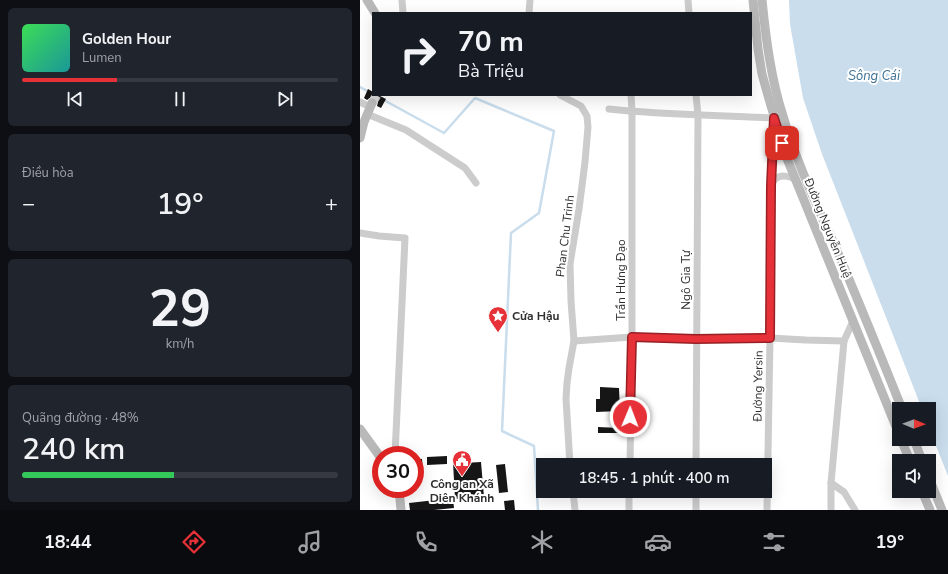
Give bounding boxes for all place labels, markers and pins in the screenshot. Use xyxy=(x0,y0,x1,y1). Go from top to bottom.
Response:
pin xyxy=(765,126,799,160)
place icon: Cửa Hậu xyxy=(487,305,509,333)
place label: Cửa Hậu xyxy=(512,308,560,324)
public building icon: Công an Xã Diên Khánh xyxy=(451,449,473,477)
place label: Công an Xã Diên Khánh xyxy=(430,476,494,506)

